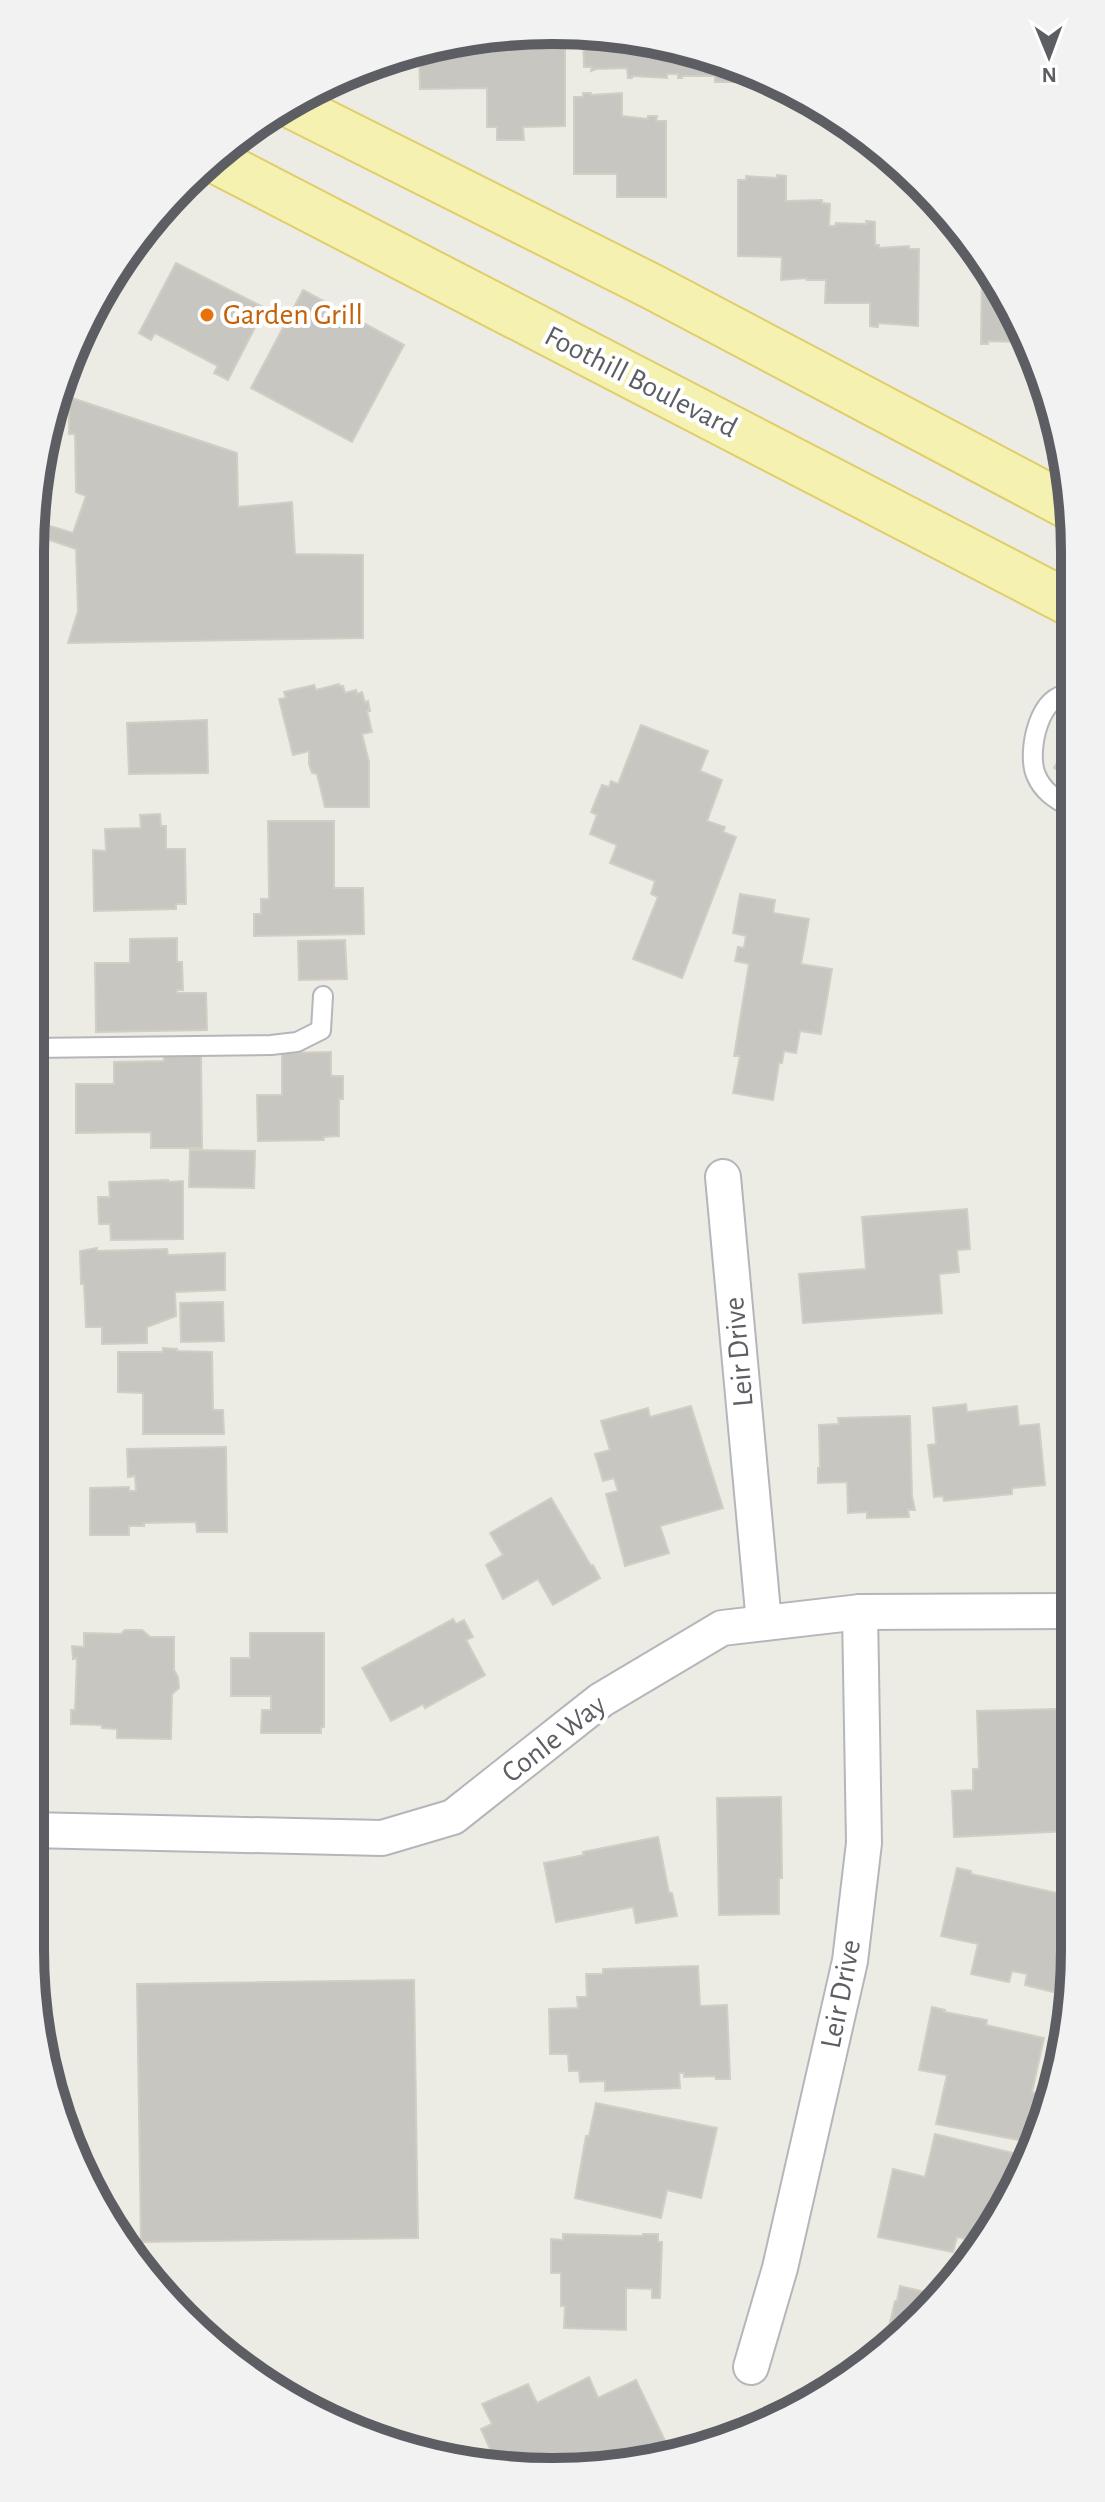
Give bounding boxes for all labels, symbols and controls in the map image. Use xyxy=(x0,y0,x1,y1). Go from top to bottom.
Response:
north arrow xyxy=(1009,16,1089,96)
text: N xyxy=(1041,64,1057,86)
place label: Garden Grill xyxy=(223,300,363,330)
marker: Garden Grill xyxy=(198,306,216,324)
street label: Foothill Boulevard xyxy=(540,321,742,443)
street label: Leir Drive xyxy=(719,1296,759,1408)
street label: Conle Way xyxy=(496,1689,612,1789)
street label: Leir Drive xyxy=(816,1937,866,2051)

